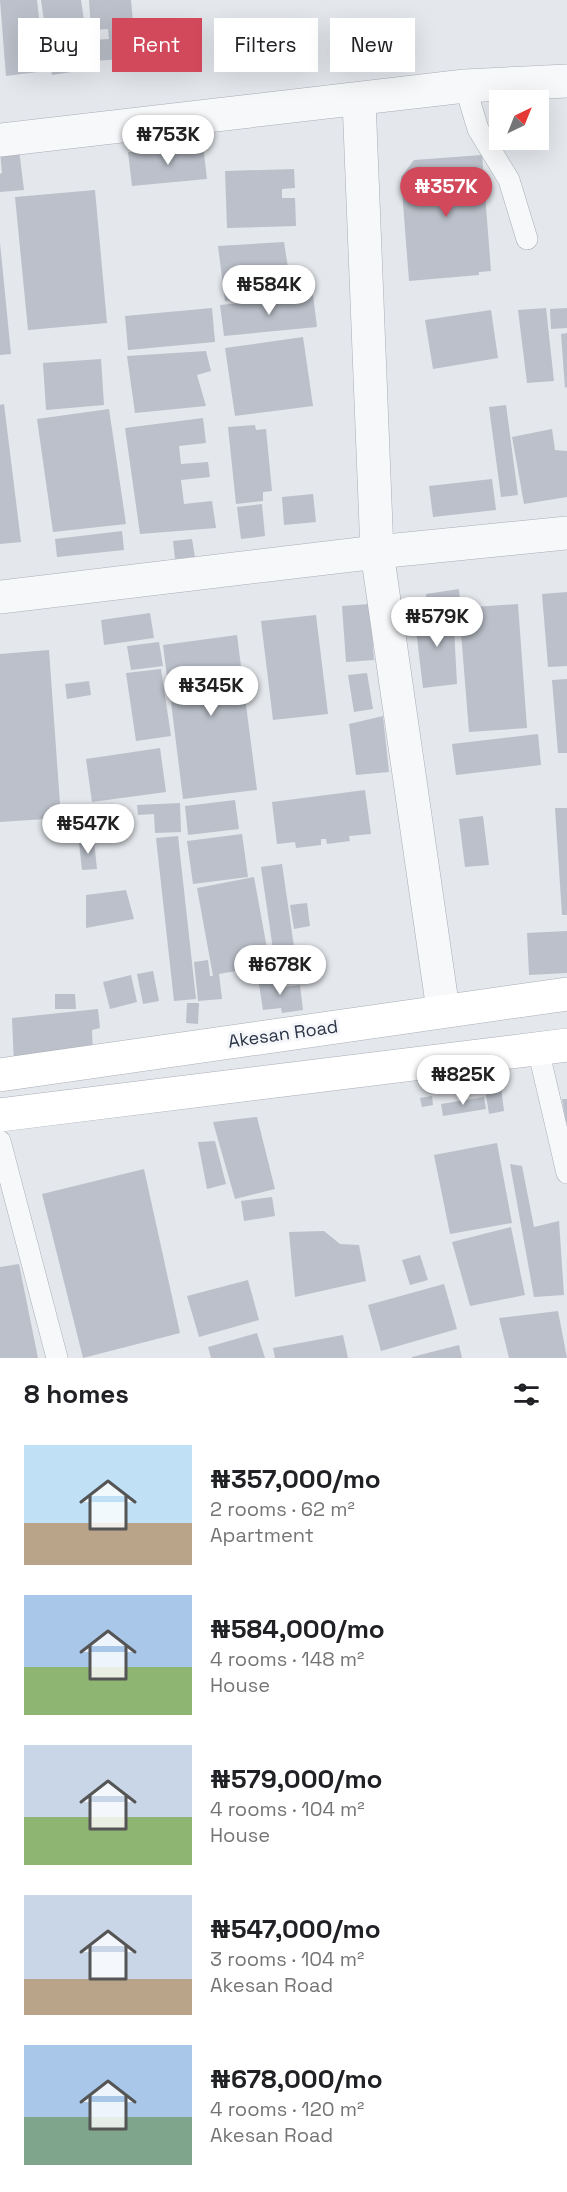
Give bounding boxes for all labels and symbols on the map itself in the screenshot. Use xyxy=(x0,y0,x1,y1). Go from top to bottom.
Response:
north arrow xyxy=(489,90,549,150)
pin: ₦753K xyxy=(126,115,210,166)
pin: ₦357K xyxy=(404,167,488,218)
pin: ₦584K xyxy=(227,265,311,316)
pin: ₦579K xyxy=(395,597,479,648)
pin: ₦345K xyxy=(169,666,253,717)
pin: ₦547K xyxy=(46,804,130,855)
pin: ₦678K xyxy=(238,945,322,996)
street label: Akesan Road xyxy=(226,1014,339,1053)
pin: ₦825K xyxy=(421,1055,505,1106)

